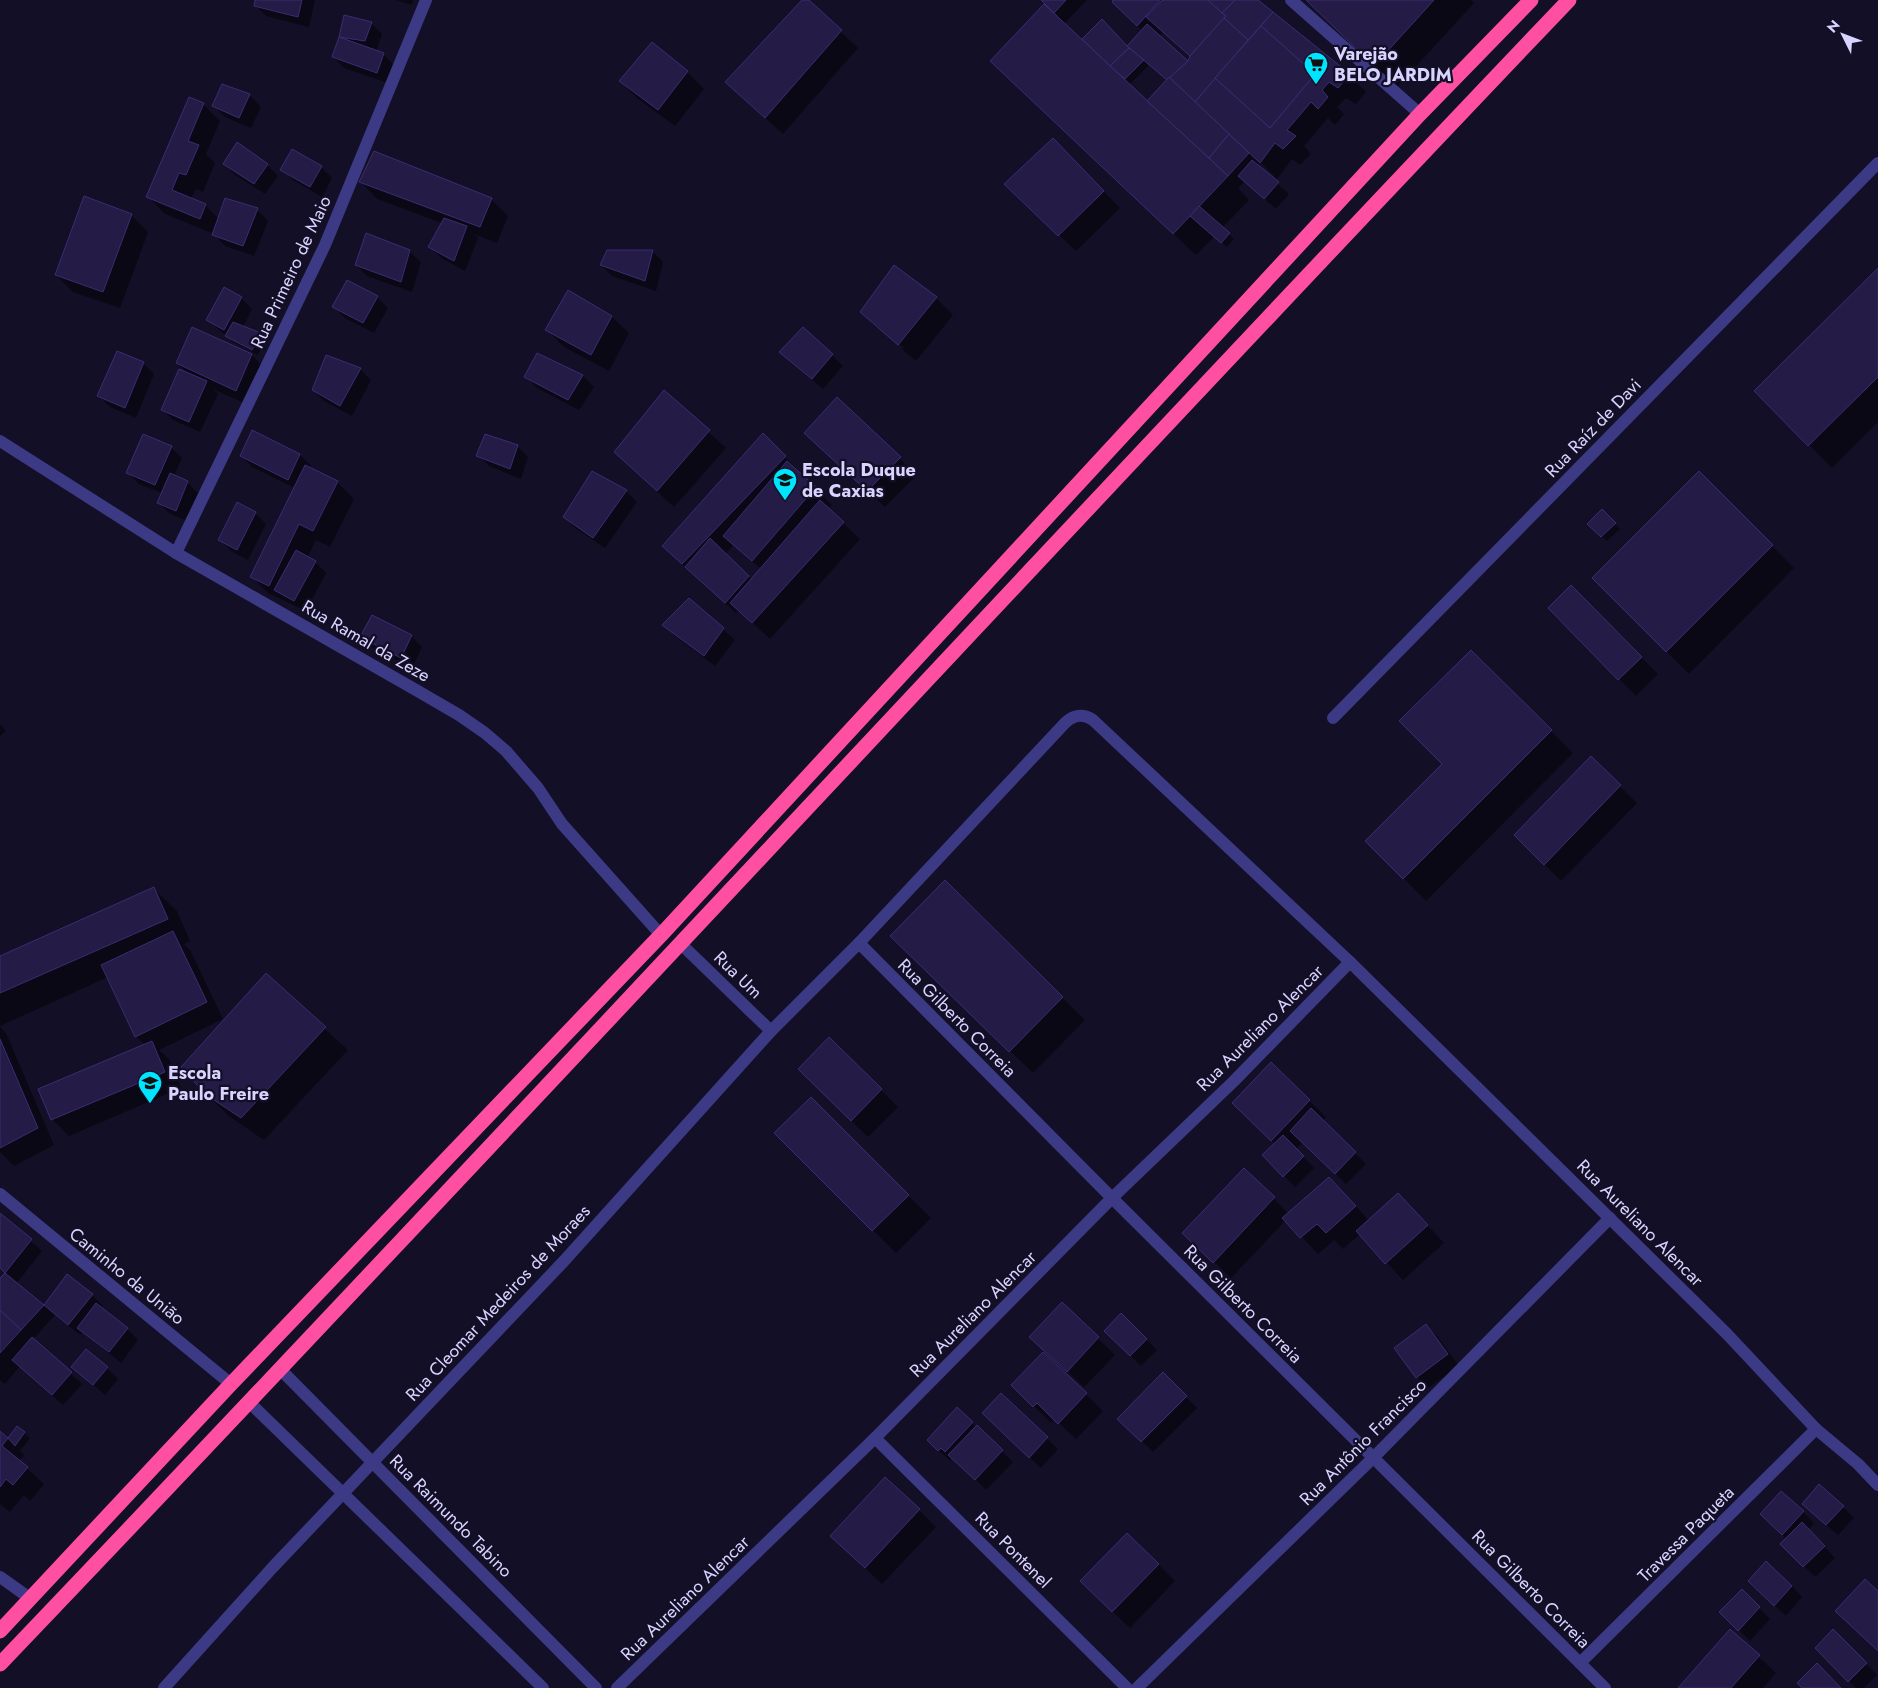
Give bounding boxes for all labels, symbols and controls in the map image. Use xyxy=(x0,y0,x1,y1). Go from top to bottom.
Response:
north arrow xyxy=(1818,10,1868,60)
text: N xyxy=(1822,15,1844,37)
place label: Varejão BELO JARDIM xyxy=(1333,41,1452,88)
supermarket icon: Varejão BELO JARDIM xyxy=(1303,51,1329,85)
street label: Rua Primeiro de Maio xyxy=(244,191,338,353)
street label: Rua Raíz de Davi xyxy=(1539,373,1647,483)
place label: Escola Duque de Caxias xyxy=(802,457,916,504)
school or university icon: Escola Duque de Caxias xyxy=(772,467,798,501)
street label: Rua Ramal da Zeze xyxy=(297,594,435,688)
street label: Rua Um xyxy=(708,945,768,1005)
street label: Rua Gilberto Correia xyxy=(892,953,1022,1083)
street label: Rua Aureliano Alencar xyxy=(1191,958,1330,1097)
place label: Escola Paulo Freire xyxy=(168,1060,269,1107)
school or university icon: Escola Paulo Freire xyxy=(137,1070,163,1104)
street label: Rua Aureliano Alencar xyxy=(1571,1154,1710,1293)
street label: Rua Cleomar Medeiros de Moraes xyxy=(400,1199,596,1407)
street label: Caminho da União xyxy=(64,1221,191,1331)
street label: Rua Gilberto Correia xyxy=(1178,1239,1308,1369)
street label: Rua Aureliano Alencar xyxy=(904,1244,1043,1383)
street label: Rua Antônio Francisco xyxy=(1294,1372,1433,1511)
street label: Rua Raimundo Tabino xyxy=(384,1449,519,1584)
street label: Travessa Paqueta xyxy=(1632,1480,1740,1588)
street label: Rua Pontenel xyxy=(969,1506,1057,1594)
street label: Rua Gilberto Correia xyxy=(1466,1524,1596,1654)
street label: Rua Aureliano Alencar xyxy=(615,1529,756,1666)

